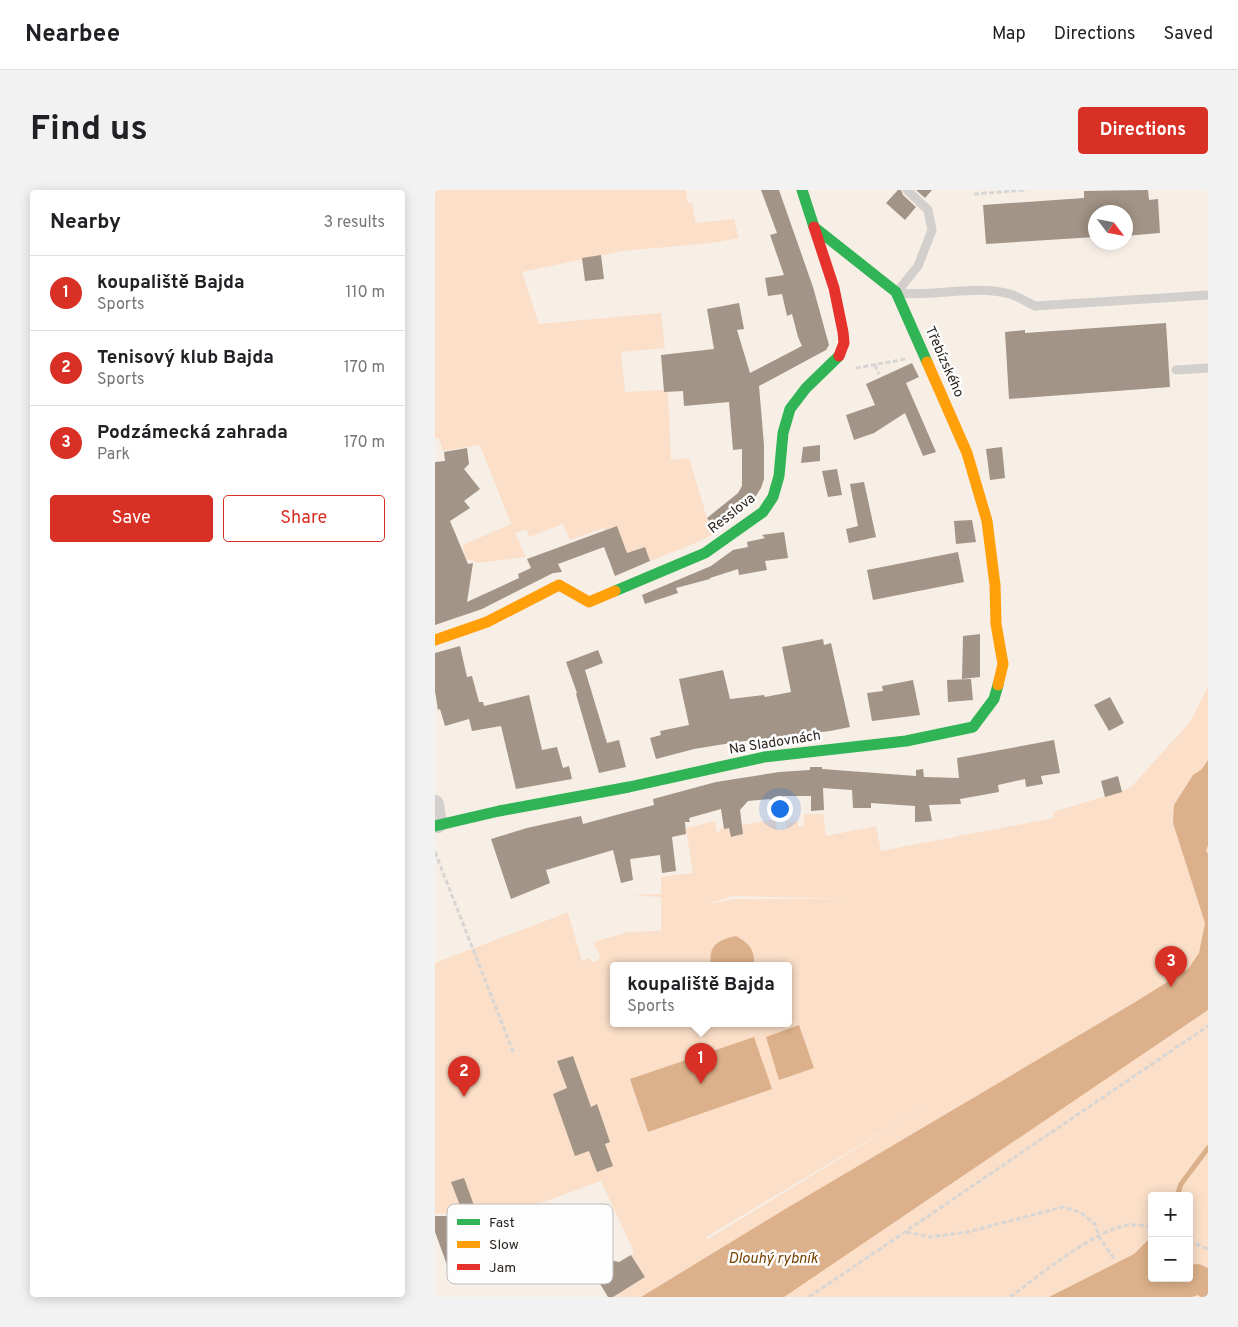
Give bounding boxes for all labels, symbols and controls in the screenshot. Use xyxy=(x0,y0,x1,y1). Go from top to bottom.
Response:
text: Nearbee xyxy=(25,20,120,50)
text: Map xyxy=(992,23,1026,46)
text: Directions xyxy=(1054,23,1136,46)
text: Saved xyxy=(1164,23,1213,46)
button: Directions xyxy=(1078,107,1208,154)
text: Find us xyxy=(30,108,148,152)
north arrow xyxy=(1088,205,1133,250)
text: Nearby xyxy=(50,209,121,236)
text: 3 results xyxy=(323,213,385,233)
text: koupaliště Bajda xyxy=(97,271,245,295)
text: 1 xyxy=(63,283,69,303)
text: 110 m xyxy=(345,283,385,303)
text: Sports xyxy=(97,295,145,315)
street label: Třebízského xyxy=(921,324,967,400)
text: Tenisový klub Bajda xyxy=(97,346,274,370)
text: 2 xyxy=(61,358,71,378)
text: 170 m xyxy=(344,358,385,378)
text: Sports xyxy=(97,370,145,390)
text: Podzámecká zahrada xyxy=(97,421,288,445)
text: 3 xyxy=(61,433,71,453)
text: 170 m xyxy=(344,433,385,453)
text: Park xyxy=(97,445,130,465)
street label: Resslova xyxy=(705,490,759,538)
button: Save xyxy=(50,495,213,542)
button: Share xyxy=(223,495,385,542)
street label: Na Sladovnách xyxy=(728,727,822,759)
your location xyxy=(767,796,793,822)
pin: 3 xyxy=(1155,946,1187,987)
popup xyxy=(610,962,792,1027)
text: koupaliště Bajda xyxy=(627,973,775,997)
text: Sports xyxy=(627,997,675,1017)
pin: 1 xyxy=(685,1043,717,1084)
pin: 2 xyxy=(448,1056,480,1097)
map controls xyxy=(1148,1192,1193,1282)
button: + xyxy=(1148,1192,1193,1237)
legend xyxy=(447,1204,613,1284)
text: Fast xyxy=(489,1215,515,1232)
text: Slow xyxy=(489,1237,519,1254)
button: − xyxy=(1148,1237,1193,1282)
water label: Dlouhý rybník xyxy=(728,1250,818,1269)
text: Jam xyxy=(489,1260,516,1277)

